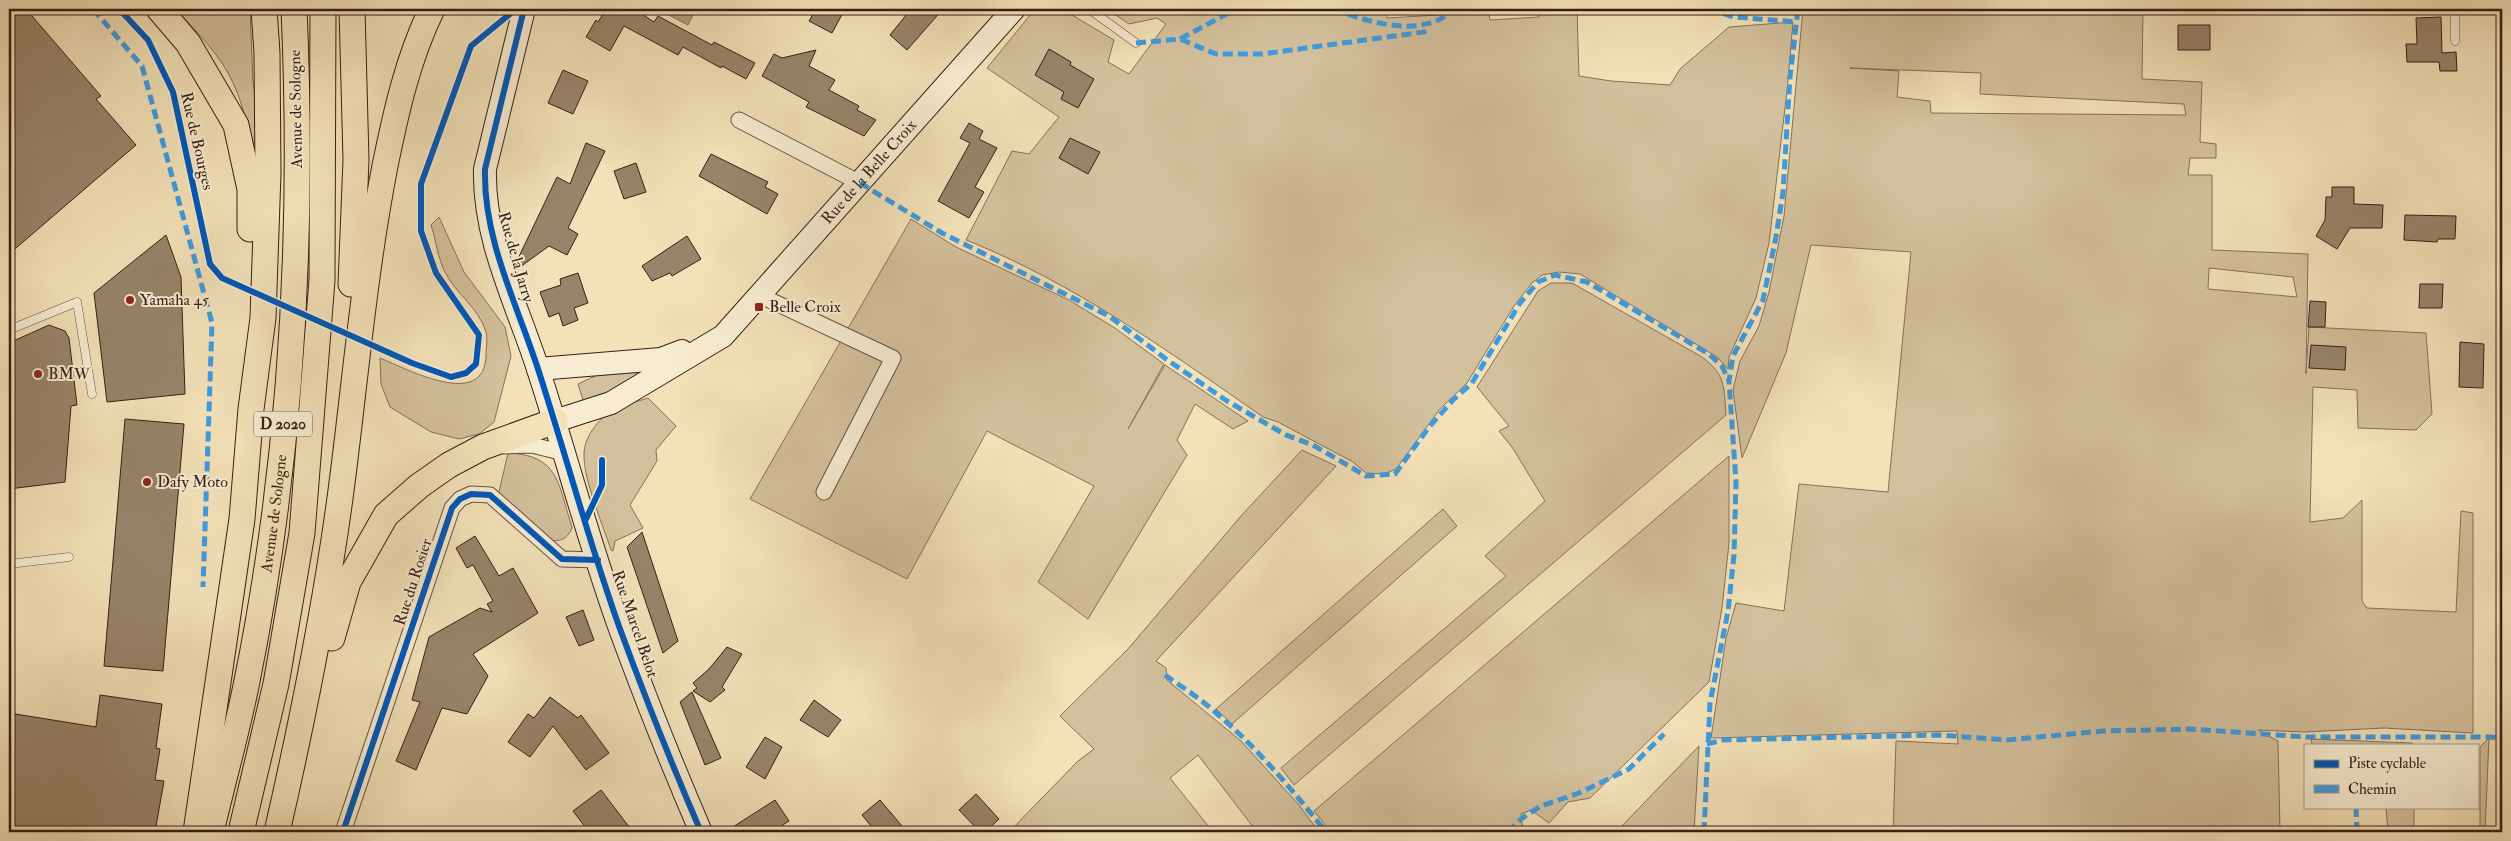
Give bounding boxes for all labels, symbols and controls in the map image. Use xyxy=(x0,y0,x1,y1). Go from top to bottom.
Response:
street label: Avenue de Sologne xyxy=(285,49,307,170)
street label: Rue de Bourges xyxy=(176,90,218,192)
street label: Rue de la Belle Croix xyxy=(817,115,921,228)
street label: Rue de la Jarry xyxy=(493,209,539,306)
place label: Yamaha 45 xyxy=(140,290,209,310)
marker: Yamaha 45 xyxy=(124,294,136,306)
place label: Belle Croix xyxy=(769,297,841,317)
marker: Belle Croix xyxy=(753,301,765,313)
place label: BMW xyxy=(48,364,91,384)
marker: BMW xyxy=(32,368,44,380)
road number: D 2020 xyxy=(254,412,312,436)
street label: Avenue de Sologne xyxy=(256,453,291,575)
place label: Dafy Moto xyxy=(157,472,228,492)
marker: Dafy Moto xyxy=(141,476,153,488)
street label: Rue du Rosier xyxy=(390,536,436,628)
street label: Rue Marcel Belot xyxy=(607,568,663,680)
legend xyxy=(2304,744,2478,808)
text: Piste cyclable xyxy=(2348,754,2426,773)
text: Chemin xyxy=(2348,780,2397,799)

